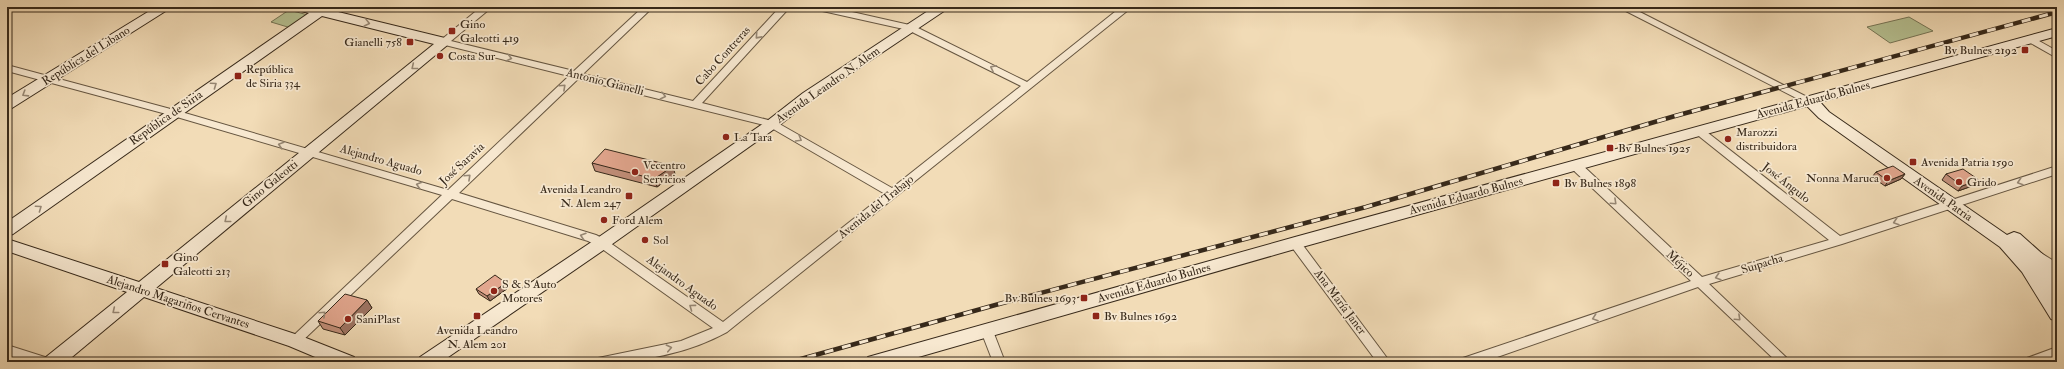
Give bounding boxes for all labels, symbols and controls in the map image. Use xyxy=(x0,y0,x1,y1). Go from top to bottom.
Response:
place label: Gino Galeotti 419 xyxy=(460,17,519,46)
one-way arrow xyxy=(363,18,370,27)
street label: República del Libano xyxy=(39,23,133,89)
street label: Cabo Contreras xyxy=(692,23,754,89)
marker: Gino Galeotti 419 xyxy=(447,26,457,36)
one-way arrow xyxy=(756,31,763,39)
place label: Gianelli 758 xyxy=(344,35,402,50)
marker: Gianelli 758 xyxy=(405,37,415,47)
street label: Avenida Leandro N. Alem xyxy=(772,43,884,127)
place label: Bv Bulnes 2192 xyxy=(1944,43,2017,58)
marker: Bv Bulnes 2192 xyxy=(2020,45,2030,55)
place label: Costa Sur xyxy=(448,49,496,64)
marker: Costa Sur xyxy=(435,51,445,61)
one-way arrow xyxy=(505,53,512,62)
place label: República de Siria 334 xyxy=(246,62,301,91)
one-way arrow xyxy=(411,62,419,69)
street label: Antonio Gianelli xyxy=(564,65,646,99)
one-way arrow xyxy=(990,65,997,73)
marker: República de Siria 334 xyxy=(233,71,243,81)
street label: Avenida Eduardo Bulnes xyxy=(1754,78,1871,123)
one-way arrow xyxy=(210,82,217,90)
one-way arrow xyxy=(558,85,566,92)
street label: República de Siria xyxy=(127,87,206,149)
one-way arrow xyxy=(22,89,29,97)
one-way arrow xyxy=(659,91,666,100)
place label: Marozzi distribuidora xyxy=(1736,125,1798,154)
place label: La Tara xyxy=(734,130,773,145)
marker: La Tara xyxy=(721,132,731,142)
marker: Marozzi distribuidora xyxy=(1723,134,1733,144)
one-way arrow xyxy=(795,135,802,142)
street label: José Saravia xyxy=(436,139,488,189)
one-way arrow xyxy=(278,141,285,150)
street label: Alejandro Aguado xyxy=(337,141,424,179)
place label: Bv Bulnes 1925 xyxy=(1618,141,1691,156)
marker: Bv Bulnes 1925 xyxy=(1605,143,1615,153)
place label: Avenida Patria 1590 xyxy=(1920,155,2014,170)
street label: Gino Galeotti xyxy=(239,157,301,211)
marker: Avenida Patria 1590 xyxy=(1908,157,1918,167)
place label: Vecentro Servicios xyxy=(643,158,686,187)
street label: José Ángulo xyxy=(1758,159,1813,207)
marker: Vecentro Servicios xyxy=(630,167,640,177)
place label: Nonna Maruca xyxy=(1806,171,1880,186)
street label: Avenida del Trabajo xyxy=(834,172,917,243)
marker: Nonna Maruca xyxy=(1882,173,1892,183)
street label: Avenida Patria xyxy=(1910,173,1976,225)
one-way arrow xyxy=(463,174,471,181)
street label: Avenida Eduardo Bulnes xyxy=(1407,174,1524,219)
place label: Grido xyxy=(1967,175,1997,190)
place label: Bv Bulnes 1898 xyxy=(1564,176,1637,191)
marker: Grido xyxy=(1954,177,1964,187)
one-way arrow xyxy=(2017,177,2024,186)
marker: Bv Bulnes 1898 xyxy=(1551,178,1561,188)
one-way arrow xyxy=(416,181,423,190)
place label: Avenida Leandro N. Alem 247 xyxy=(539,182,621,211)
marker: Avenida Leandro N. Alem 247 xyxy=(624,191,634,201)
one-way arrow xyxy=(1609,197,1616,204)
one-way arrow xyxy=(35,205,42,213)
place label: Ford Alem xyxy=(612,213,664,228)
one-way arrow xyxy=(224,215,231,222)
marker: Ford Alem xyxy=(599,215,609,225)
one-way arrow xyxy=(1893,217,1900,226)
one-way arrow xyxy=(580,232,587,240)
place label: Sol xyxy=(653,233,668,248)
marker: Sol xyxy=(640,235,650,245)
street label: Méjico xyxy=(1663,247,1697,281)
place label: Gino Galeotti 213 xyxy=(173,250,230,279)
street label: Suipacha xyxy=(1739,250,1786,277)
street label: Alejandro Aguado xyxy=(643,251,721,314)
marker: Gino Galeotti 213 xyxy=(160,259,170,269)
street label: Avenida Eduardo Bulnes xyxy=(1095,260,1212,307)
street label: Ana María Janer xyxy=(1310,266,1370,338)
street label: Alejandro Magariños Cervantes xyxy=(104,271,251,332)
one-way arrow xyxy=(1715,272,1722,281)
place label: S & S Auto Motores xyxy=(502,277,557,306)
marker: S & S Auto Motores xyxy=(489,286,499,296)
place label: Bv Bulnes 1693 xyxy=(1004,291,1076,306)
marker: Bv Bulnes 1693 xyxy=(1079,293,1089,303)
one-way arrow xyxy=(689,305,696,312)
one-way arrow xyxy=(113,307,120,314)
place label: Bv Bulnes 1692 xyxy=(1104,309,1177,324)
one-way arrow xyxy=(318,311,326,319)
marker: Avenida Leandro N. Alem 201 xyxy=(472,311,482,321)
marker: Bv Bulnes 1692 xyxy=(1091,311,1101,321)
place label: SaniPlast xyxy=(356,312,400,327)
one-way arrow xyxy=(1592,313,1599,322)
marker: SaniPlast xyxy=(343,314,353,324)
one-way arrow xyxy=(1733,314,1741,321)
place label: Avenida Leandro N. Alem 201 xyxy=(435,323,518,352)
one-way arrow xyxy=(665,344,672,352)

